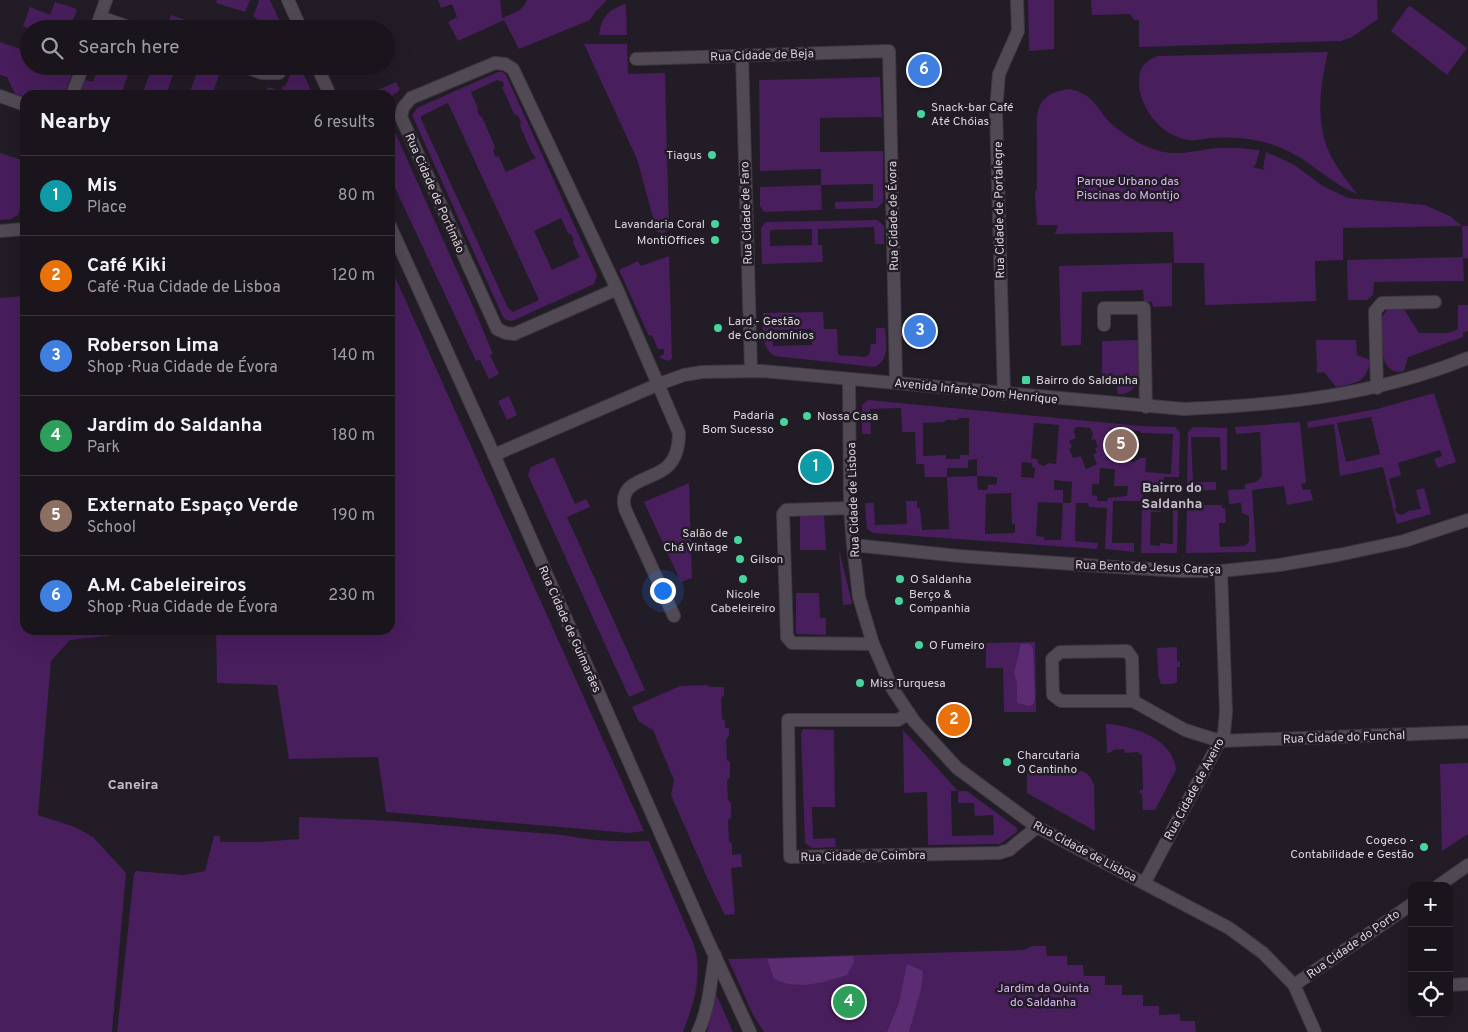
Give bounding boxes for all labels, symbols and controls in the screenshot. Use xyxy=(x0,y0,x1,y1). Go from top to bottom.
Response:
search box xyxy=(20,20,395,75)
icon: search xyxy=(38,34,66,62)
text: Search here xyxy=(78,36,180,60)
street label: Rua Cidade de Beja xyxy=(710,46,814,66)
pin: 6 xyxy=(908,51,940,89)
place label: Snack-bar Café Até Chóias xyxy=(931,100,1013,130)
marker: Snack-bar Café Até Chóias xyxy=(915,108,927,120)
text: Nearby xyxy=(40,109,111,136)
text: 6 results xyxy=(313,113,375,133)
street label: Rua Cidade de Portimão xyxy=(400,131,468,256)
street label: Rua Cidade de Portalegre xyxy=(991,141,1009,279)
place label: Tiagus xyxy=(666,148,702,164)
marker: Tiagus xyxy=(706,149,718,161)
street label: Rua Cidade de Faro xyxy=(737,161,757,265)
street label: Rua Cidade de Évora xyxy=(885,161,903,271)
text: Mis xyxy=(87,174,117,198)
park label: Parque Urbano das Piscinas do Montijo xyxy=(1076,174,1180,204)
text: 1 xyxy=(53,186,59,206)
text: 80 m xyxy=(338,186,375,206)
text: Place xyxy=(87,198,127,218)
place label: Lavandaria Coral xyxy=(614,217,705,233)
marker: Lavandaria Coral xyxy=(709,218,721,230)
place label: MontiOffices xyxy=(637,233,705,249)
marker: MontiOffices xyxy=(709,234,721,246)
text: Café Kiki xyxy=(87,254,166,278)
text: 2 xyxy=(51,266,61,286)
text: 120 m xyxy=(332,266,375,286)
text: Café · Rua Cidade de Lisboa xyxy=(87,278,281,298)
pin: 3 xyxy=(904,312,936,350)
place label: Lard - Gestão de Condomínios xyxy=(728,314,814,344)
marker: Lard - Gestão de Condomínios xyxy=(712,322,724,334)
text: Roberson Lima xyxy=(87,334,219,358)
text: 3 xyxy=(51,346,61,366)
text: 140 m xyxy=(332,346,375,366)
text: Shop · Rua Cidade de Évora xyxy=(87,358,278,378)
place label: Bairro do Saldanha xyxy=(1036,373,1138,389)
marker: Bairro do Saldanha xyxy=(1020,374,1032,386)
street label: Avenida Infante Dom Henrique xyxy=(894,375,1058,409)
place label: Padaria Bom Sucesso xyxy=(702,408,774,438)
place label: Nossa Casa xyxy=(817,409,878,425)
marker: Nossa Casa xyxy=(801,410,813,422)
text: Jardim do Saldanha xyxy=(87,414,262,438)
marker: Padaria Bom Sucesso xyxy=(778,416,790,428)
text: 4 xyxy=(51,426,61,446)
text: 180 m xyxy=(332,426,375,446)
pin: 5 xyxy=(1105,426,1137,464)
text: Park xyxy=(87,438,120,458)
street label: Rua Cidade de Lisboa xyxy=(844,442,864,558)
pin: 1 xyxy=(800,448,832,486)
district label: Bairro do Saldanha xyxy=(1142,480,1202,513)
text: Externato Espaço Verde xyxy=(87,494,298,518)
text: 5 xyxy=(51,506,61,526)
text: 190 m xyxy=(332,506,375,526)
text: School xyxy=(87,518,136,538)
place label: Salão de Chá Vintage xyxy=(663,526,728,556)
marker: Salão de Chá Vintage xyxy=(732,534,744,546)
place label: Gilson xyxy=(750,552,783,568)
marker: Gilson xyxy=(734,553,746,565)
street label: Rua Bento de Jesus Caraça xyxy=(1075,557,1221,579)
street label: Rua Cidade de Guimarães xyxy=(534,563,604,695)
place label: O Saldanha xyxy=(910,572,971,588)
marker: Nicole Cabeleireiro xyxy=(737,573,749,585)
marker: O Saldanha xyxy=(894,573,906,585)
text: A.M. Cabeleireiros xyxy=(87,574,247,598)
your location xyxy=(650,578,676,604)
text: 6 xyxy=(51,586,61,606)
text: 230 m xyxy=(328,586,375,606)
place label: Nicole Cabeleireiro xyxy=(710,587,776,617)
place label: Berço & Companhia xyxy=(909,587,970,617)
marker: Berço & Companhia xyxy=(893,595,905,607)
text: Shop · Rua Cidade de Évora xyxy=(87,598,278,618)
place label: O Fumeiro xyxy=(929,638,985,654)
marker: O Fumeiro xyxy=(913,639,925,651)
place label: Miss Turquesa xyxy=(870,676,946,692)
marker: Miss Turquesa xyxy=(854,677,866,689)
pin: 2 xyxy=(938,701,970,739)
street label: Rua Cidade do Funchal xyxy=(1283,728,1406,748)
street label: Rua Cidade de Aveiro xyxy=(1161,735,1229,843)
place label: Charcutaria O Cantinho xyxy=(1017,748,1080,778)
marker: Charcutaria O Cantinho xyxy=(1001,756,1013,768)
district label: Caneira xyxy=(108,777,158,794)
street label: Rua Cidade de Lisboa xyxy=(1030,818,1139,886)
place label: Cogeco - Contabilidade e Gestão xyxy=(1290,833,1414,863)
marker: Cogeco - Contabilidade e Gestão xyxy=(1418,841,1430,853)
street label: Rua Cidade de Coimbra xyxy=(800,848,926,866)
map controls xyxy=(1408,882,1453,1017)
button: + xyxy=(1408,882,1453,927)
street label: Rua Cidade do Porto xyxy=(1304,906,1404,983)
button: − xyxy=(1408,927,1453,972)
button: locate xyxy=(1408,972,1453,1017)
park label: Jardim da Quinta do Saldanha xyxy=(997,981,1089,1011)
pin: 4 xyxy=(833,983,865,1021)

